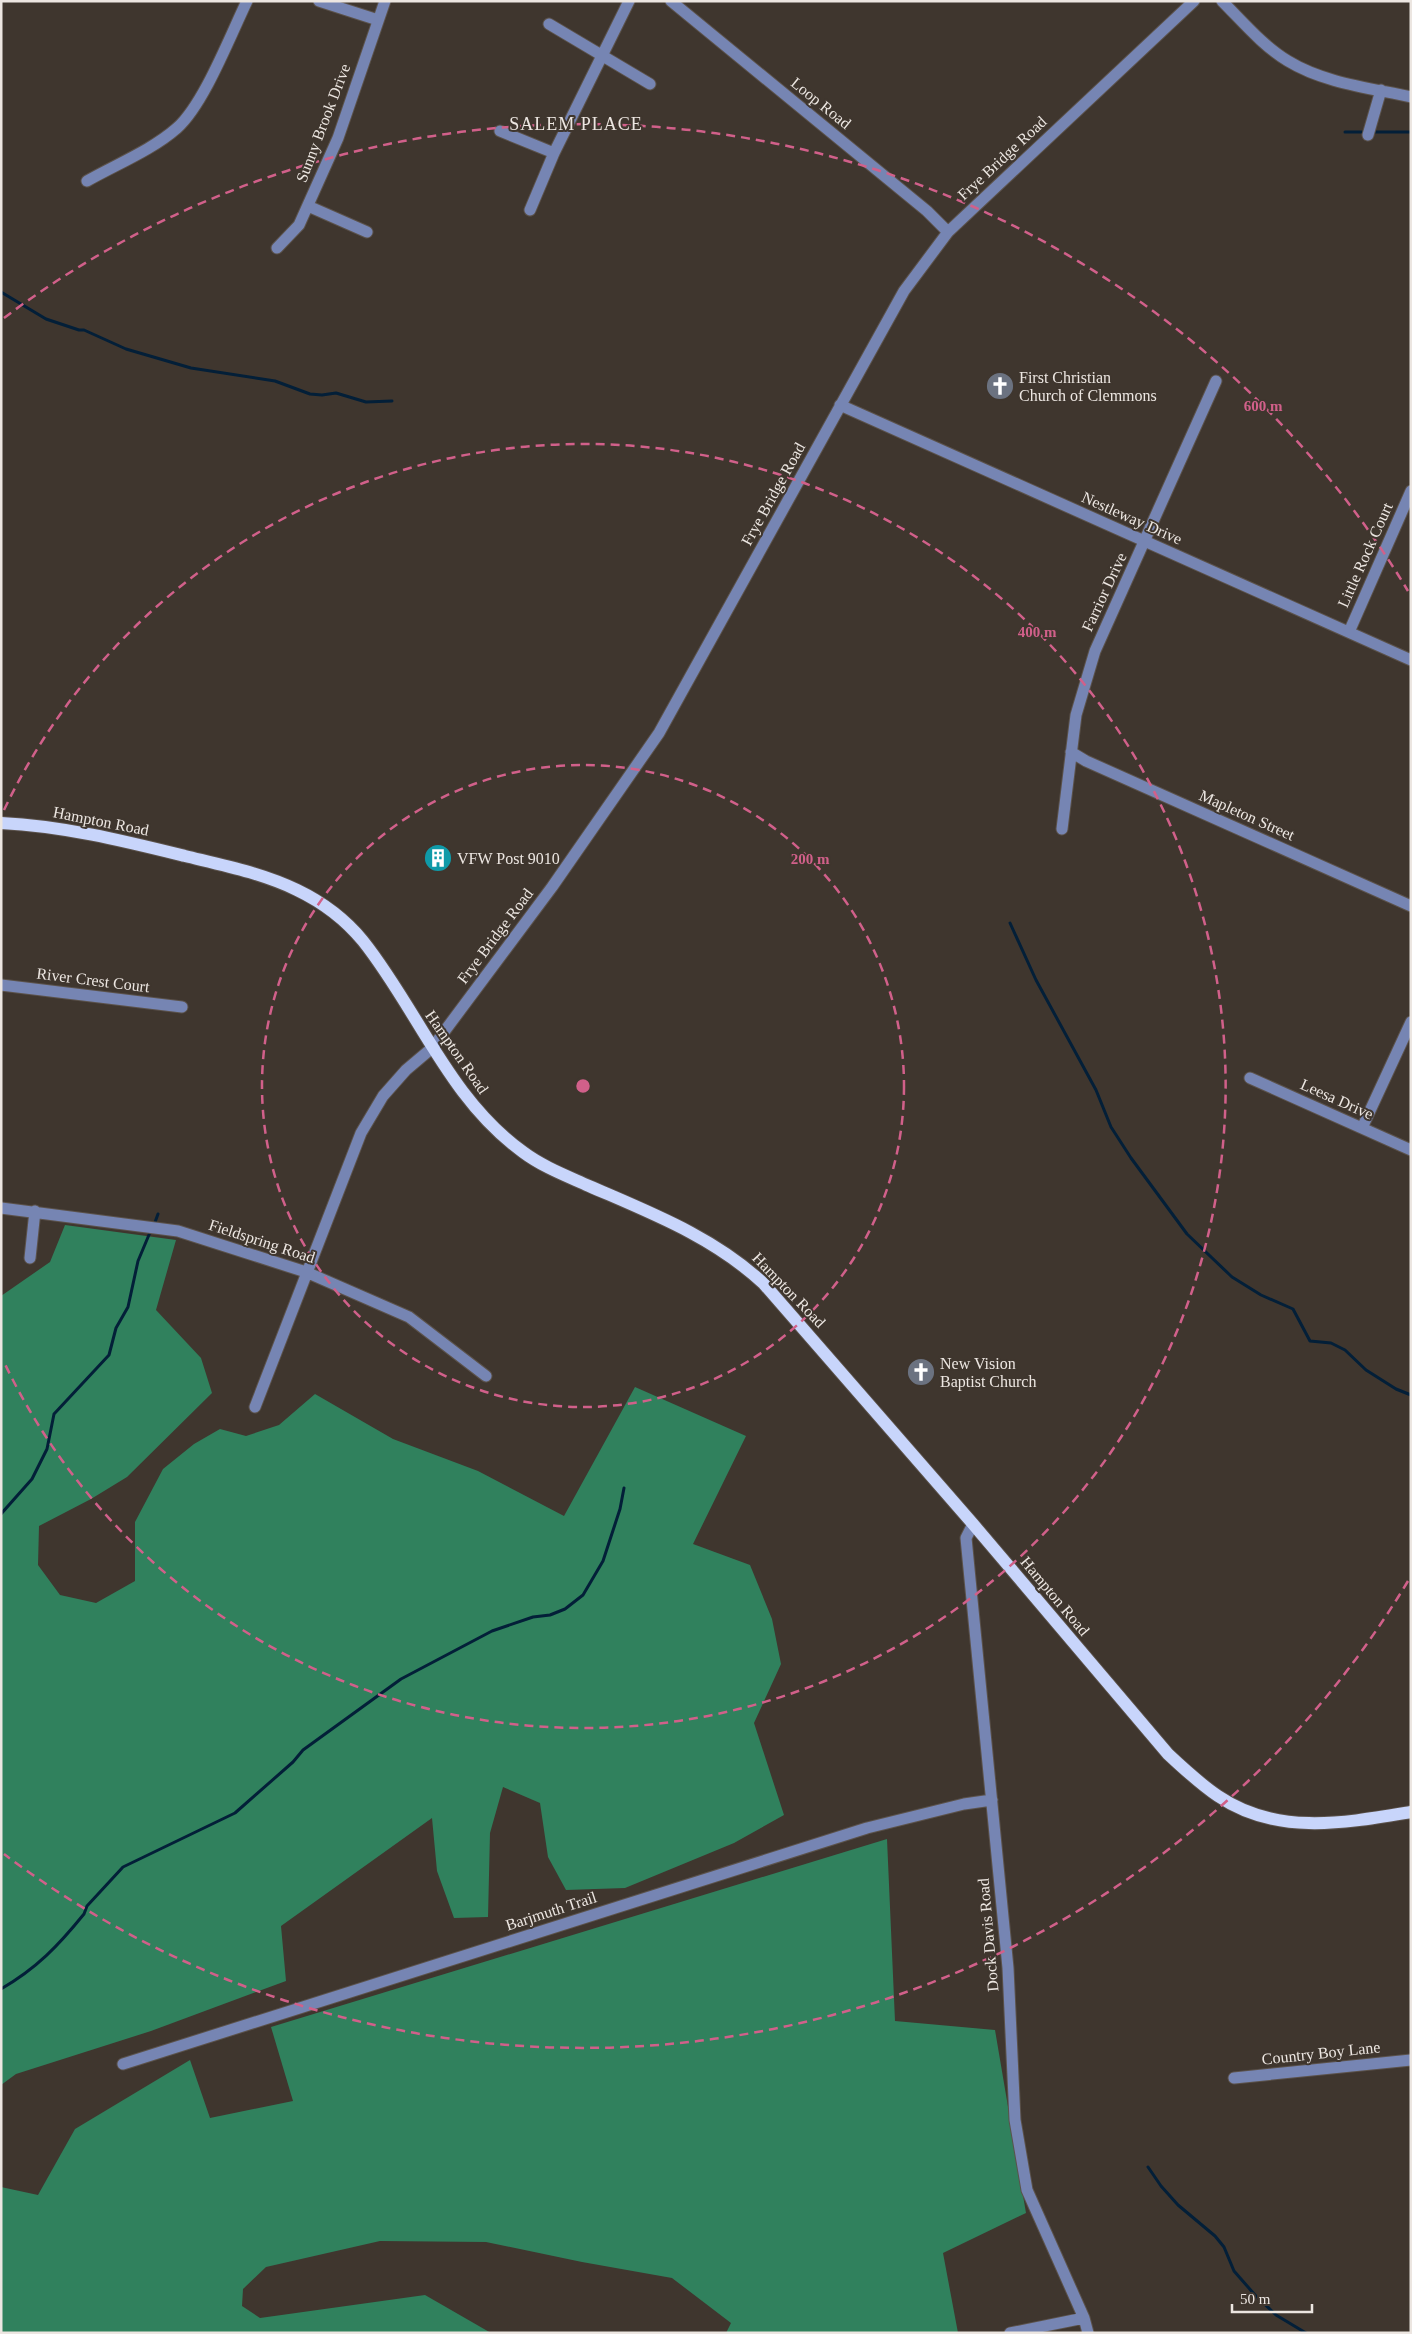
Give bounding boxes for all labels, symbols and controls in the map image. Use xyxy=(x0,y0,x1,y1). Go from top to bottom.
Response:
street label: Sunny Brook Drive xyxy=(293,61,354,185)
street label: Loop Road xyxy=(787,74,854,133)
street label: Frye Bridge Road xyxy=(954,113,1050,204)
district label: SALEM PLACE xyxy=(509,114,643,134)
place label: First Christian Church of Clemmons xyxy=(1019,369,1157,404)
church icon: First Christian Church of Clemmons xyxy=(985,371,1015,401)
text: 600 m xyxy=(1244,398,1283,414)
street label: Frye Bridge Road xyxy=(738,440,809,549)
street label: Nestleway Drive xyxy=(1079,488,1185,549)
street label: Little Rock Court xyxy=(1334,499,1396,610)
street label: Farrior Drive xyxy=(1078,550,1130,634)
text: 400 m xyxy=(1018,624,1057,640)
street label: Mapleton Street xyxy=(1196,786,1298,845)
street label: Hampton Road xyxy=(51,803,150,840)
building icon: VFW Post 9010 xyxy=(423,843,453,873)
place label: VFW Post 9010 xyxy=(457,850,560,867)
text: 200 m xyxy=(791,851,830,867)
street label: Frye Bridge Road xyxy=(454,885,537,988)
street label: River Crest Court xyxy=(36,965,151,995)
street label: Hampton Road xyxy=(421,1007,492,1097)
street label: Leesa Drive xyxy=(1298,1075,1376,1123)
centre of rings xyxy=(574,1077,592,1095)
street label: Fieldspring Road xyxy=(206,1216,317,1267)
street label: Hampton Road xyxy=(748,1249,829,1332)
place label: New Vision Baptist Church xyxy=(940,1355,1036,1391)
church icon: New Vision Baptist Church xyxy=(906,1357,936,1387)
street label: Hampton Road xyxy=(1016,1553,1093,1639)
street label: Dock Davis Road xyxy=(975,1878,1001,1992)
street label: Barjmuth Trail xyxy=(503,1888,599,1935)
street label: Country Boy Lane xyxy=(1261,2038,1381,2069)
scale bar xyxy=(1232,2282,1312,2314)
text: 50 m xyxy=(1240,2291,1271,2307)

